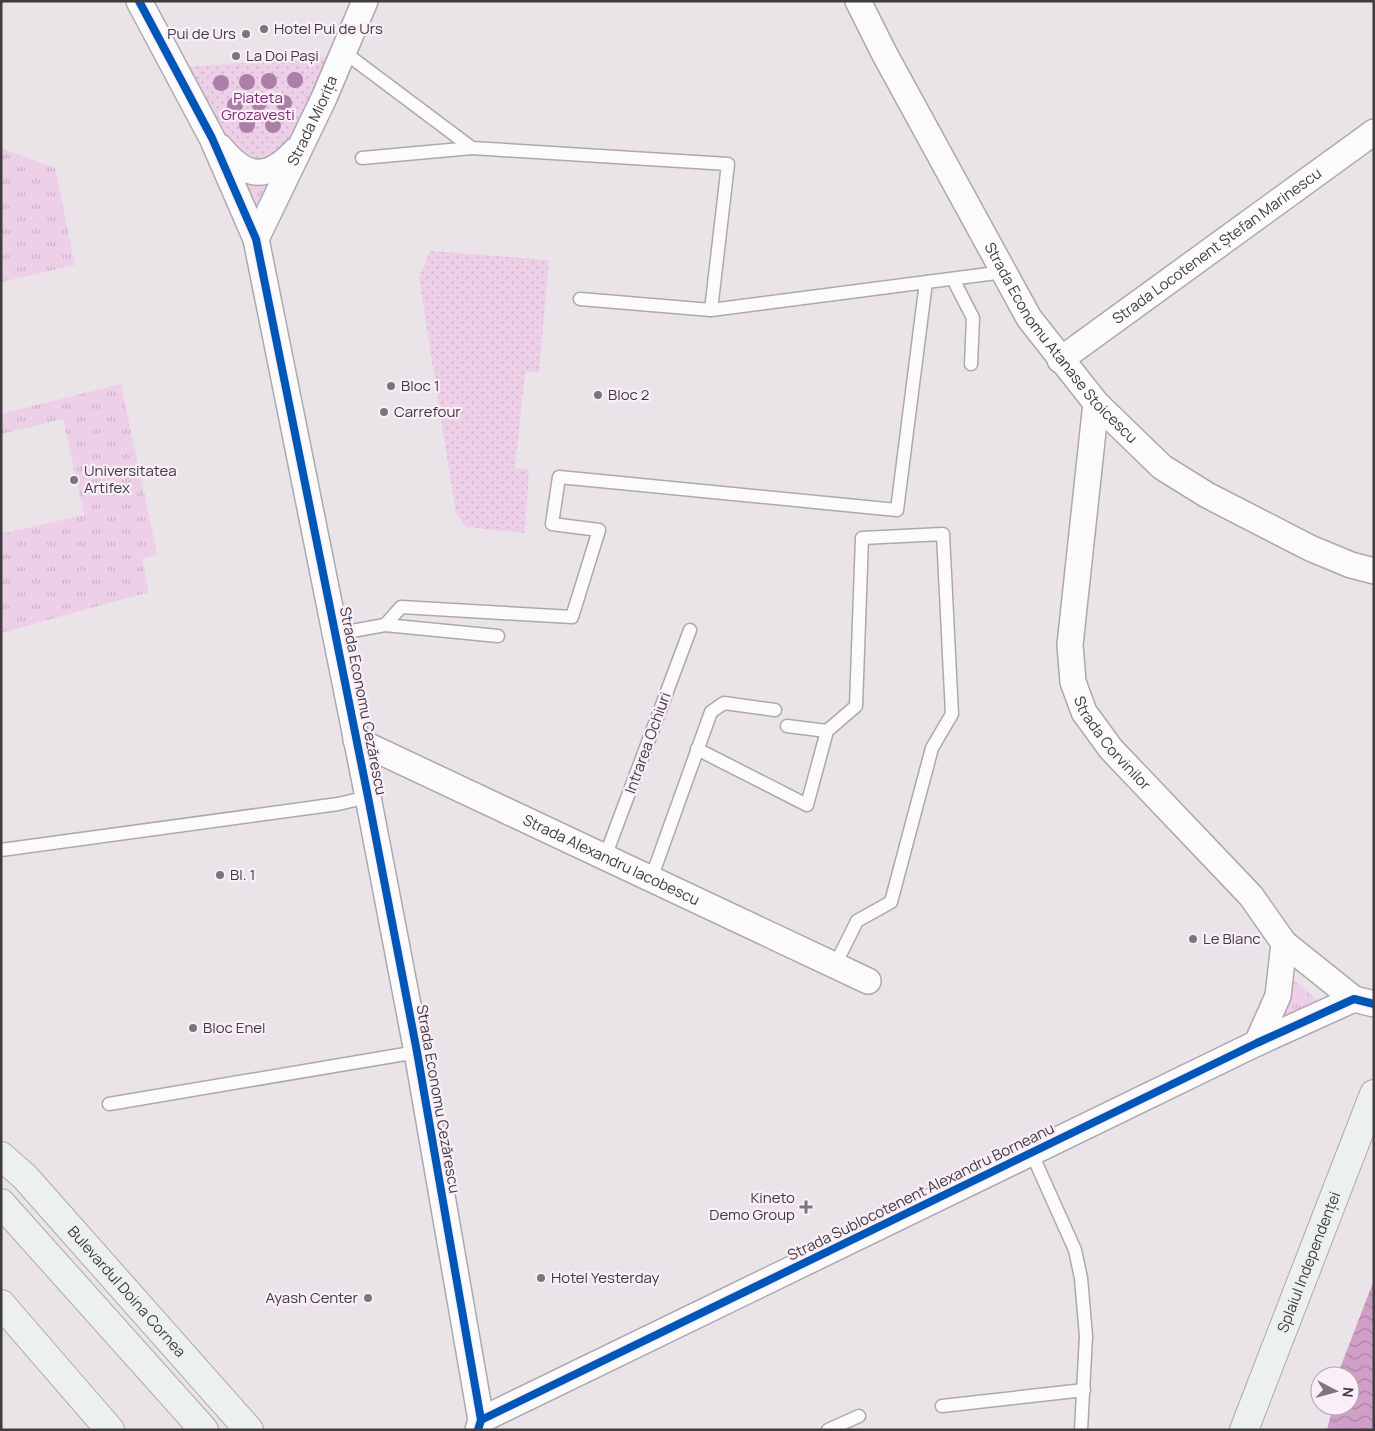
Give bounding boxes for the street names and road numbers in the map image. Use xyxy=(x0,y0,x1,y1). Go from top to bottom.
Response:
street label: Strada Miorița xyxy=(282,72,342,169)
street label: Strada Locotenent Ștefan Marinescu xyxy=(1108,163,1326,329)
street label: Strada Economu Atanase Stoicescu xyxy=(980,239,1142,448)
street label: Strada Economu Cezărescu xyxy=(335,605,392,797)
street label: Intrarea Ochiuri xyxy=(619,689,676,796)
street label: Strada Corvinilor xyxy=(1069,693,1156,795)
street label: Strada Alexandru Iacobescu xyxy=(520,809,703,910)
street label: Strada Economu Cezărescu xyxy=(412,1003,465,1195)
street label: Strada Sublocotenent Alexandru Borneanu xyxy=(784,1118,1058,1266)
street label: Splaiul Independenței xyxy=(1272,1188,1345,1335)
street label: Bulevardul Doina Cornea xyxy=(63,1221,191,1361)

